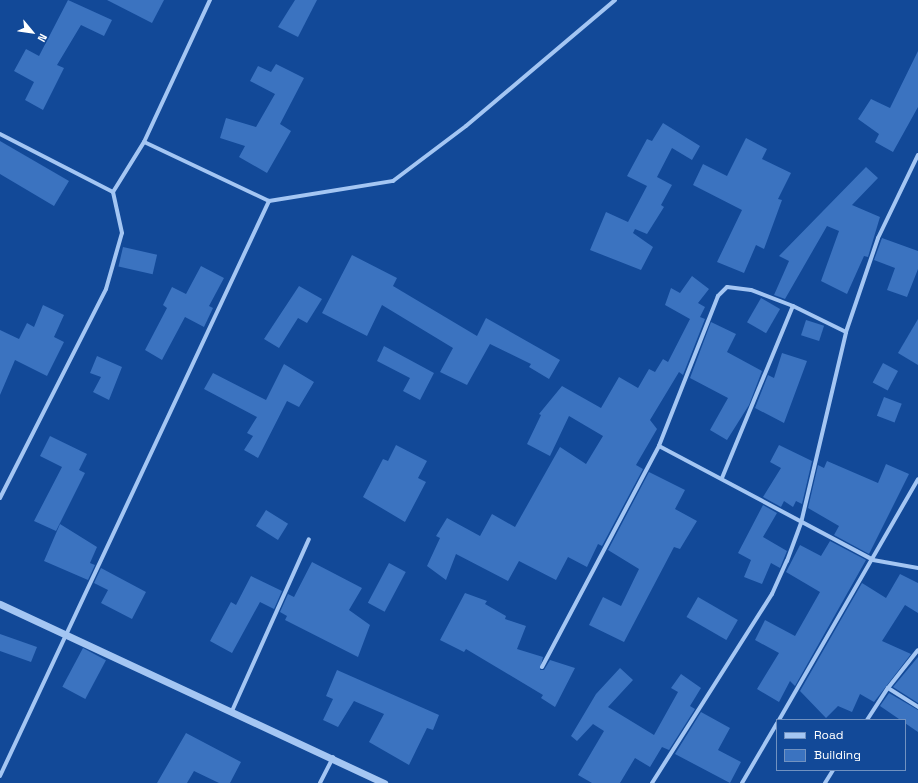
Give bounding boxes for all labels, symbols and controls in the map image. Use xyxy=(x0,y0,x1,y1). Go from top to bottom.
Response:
north arrow xyxy=(12,12,52,52)
text: N xyxy=(35,31,50,44)
legend xyxy=(776,719,906,771)
text: Road xyxy=(814,727,843,743)
text: Building xyxy=(814,747,861,763)

